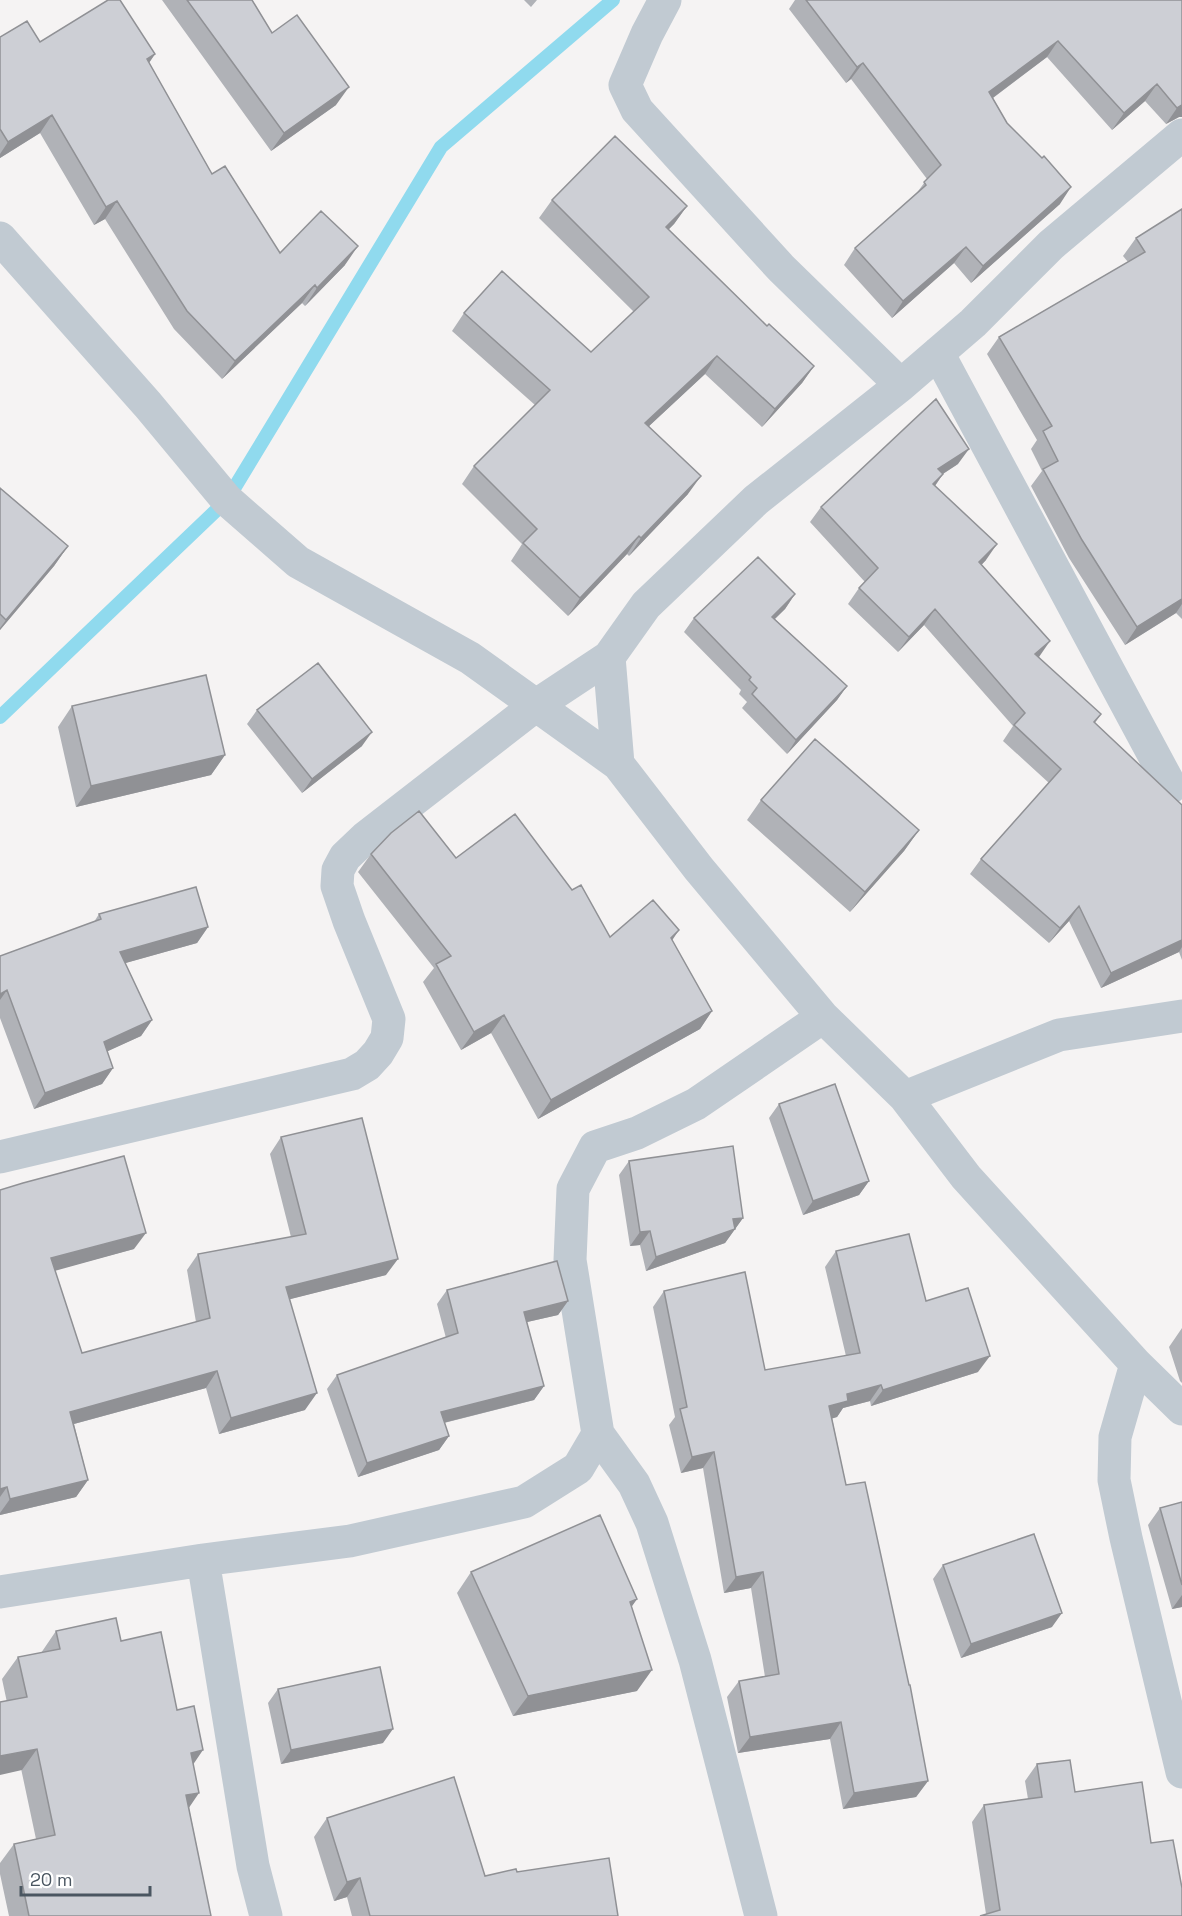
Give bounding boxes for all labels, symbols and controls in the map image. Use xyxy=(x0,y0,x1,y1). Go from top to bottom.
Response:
scale bar xyxy=(21,1859,150,1897)
text: 20 m xyxy=(30,1868,73,1891)

